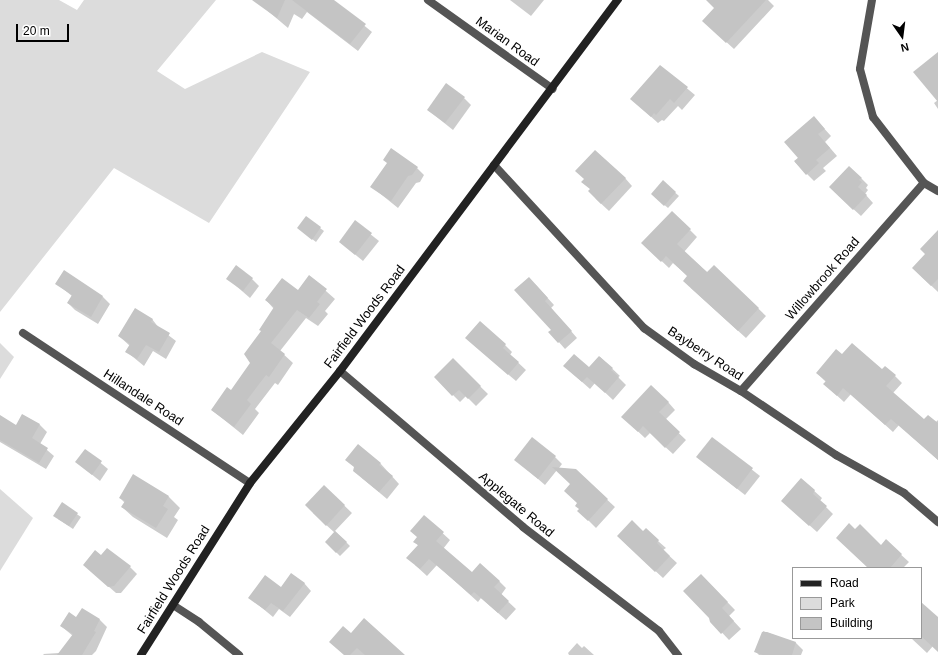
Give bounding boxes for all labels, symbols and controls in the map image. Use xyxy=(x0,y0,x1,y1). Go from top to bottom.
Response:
street label: Marian Road xyxy=(472,14,542,70)
scale bar xyxy=(18,16,71,42)
north arrow xyxy=(882,16,922,56)
text: 20 m xyxy=(23,24,50,38)
text: N xyxy=(900,41,910,54)
street label: Willowbrook Road xyxy=(783,234,863,324)
street label: Fairfield Woods Road xyxy=(321,262,409,372)
street label: Bayberry Road xyxy=(664,324,746,384)
street label: Hillandale Road xyxy=(100,366,186,430)
street label: Applegate Road xyxy=(475,469,557,541)
street label: Fairfield Woods Road xyxy=(134,523,214,637)
legend xyxy=(792,567,922,639)
text: Road xyxy=(830,576,859,590)
text: Park xyxy=(830,596,855,610)
text: Building xyxy=(830,616,873,630)

